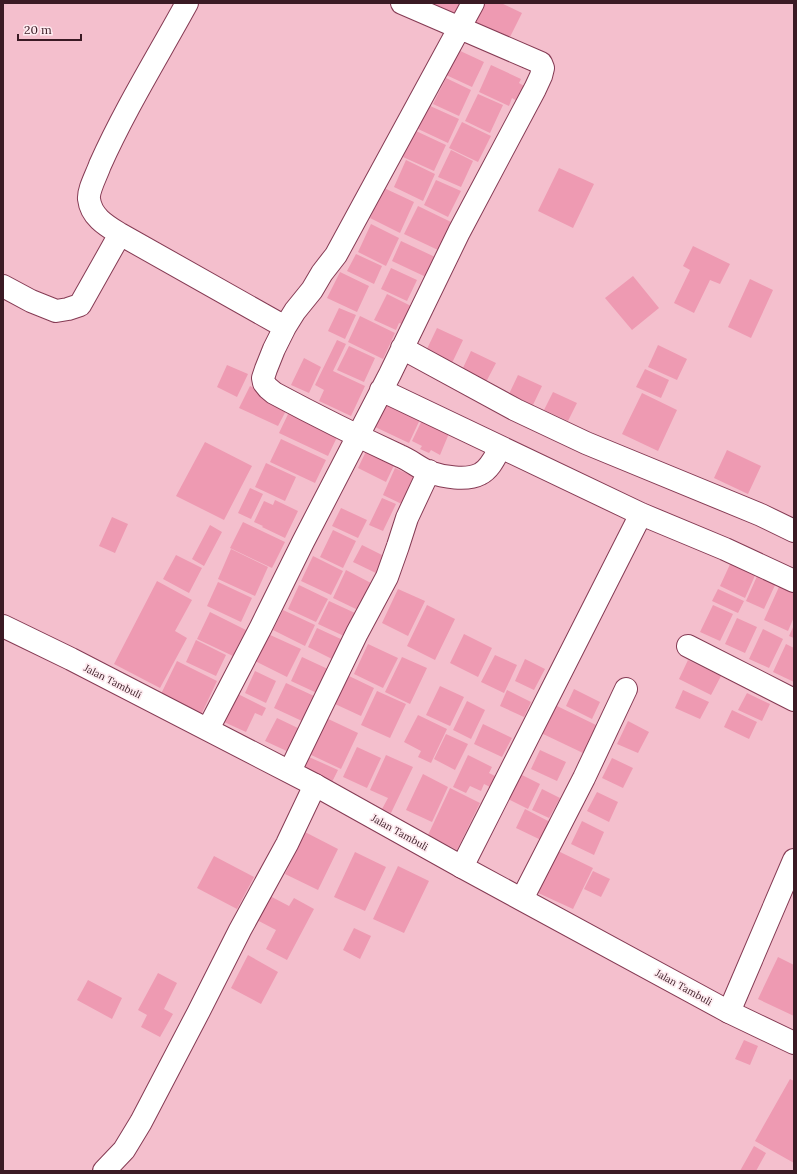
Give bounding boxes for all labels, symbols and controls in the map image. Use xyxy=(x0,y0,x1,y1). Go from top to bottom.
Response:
scale bar xyxy=(18,16,81,42)
text: 20 m xyxy=(24,22,52,37)
street label: Jalan Tambuli xyxy=(81,661,144,702)
street label: Jalan Tambuli xyxy=(368,811,431,853)
street label: Jalan Tambuli xyxy=(652,966,715,1008)

